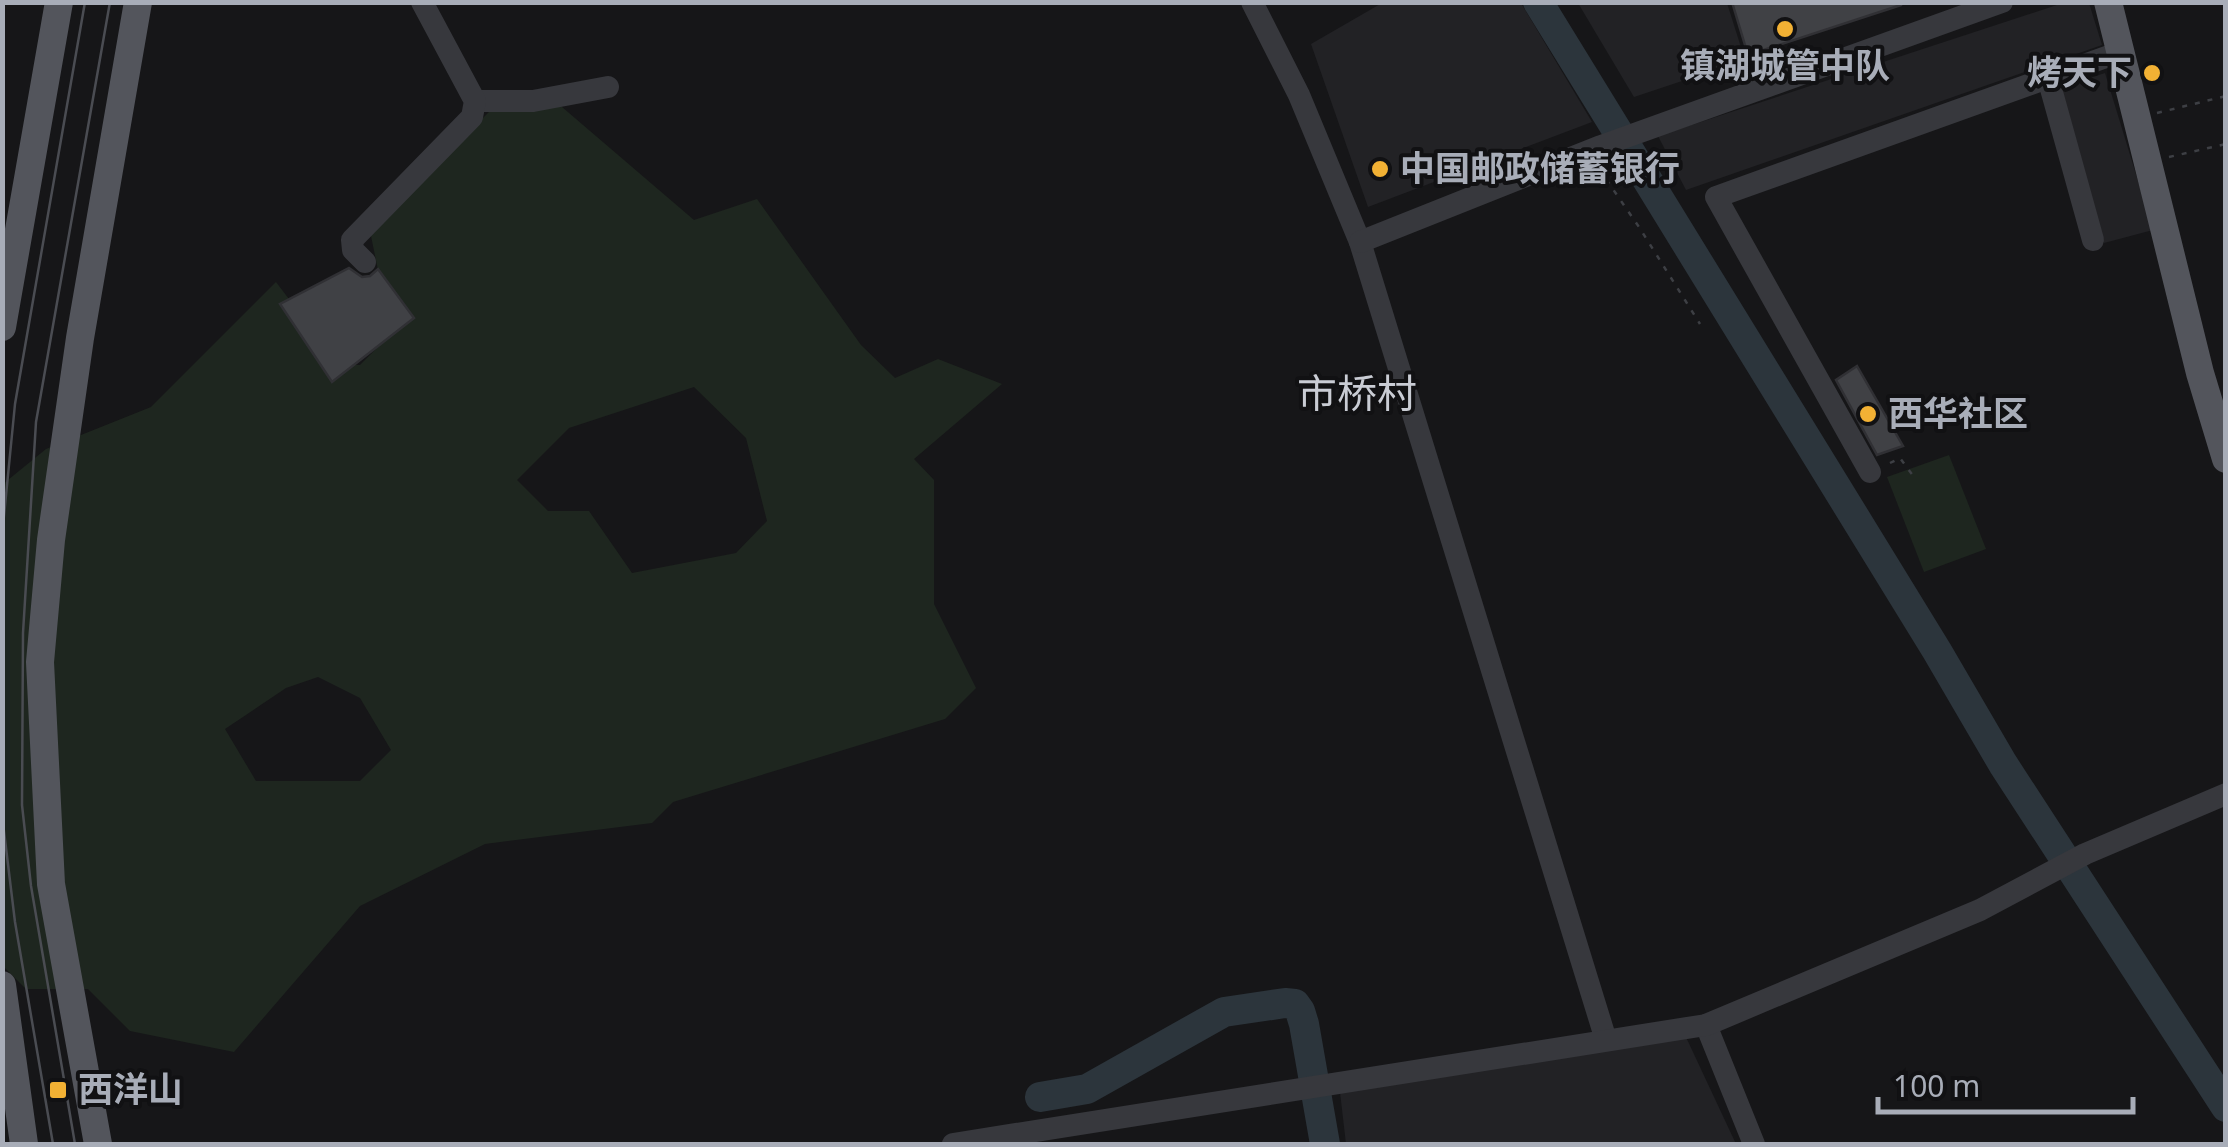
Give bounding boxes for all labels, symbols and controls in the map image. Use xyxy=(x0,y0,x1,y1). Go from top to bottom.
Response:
marker: 镇湖城管中队 xyxy=(1774,18,1796,40)
place label: 镇湖城管中队 xyxy=(1680,41,1890,88)
place label: 烤天下 xyxy=(2027,48,2132,95)
marker: 烤天下 xyxy=(2141,62,2163,84)
place label: 中国邮政储蓄银行 xyxy=(1400,144,1680,191)
marker: 中国邮政储蓄银行 xyxy=(1369,158,1391,180)
district label: 市桥村 xyxy=(1297,365,1417,420)
place label: 西华社区 xyxy=(1888,389,2028,436)
marker: 西华社区 xyxy=(1857,403,1879,425)
scale bar xyxy=(1878,1052,2133,1114)
place label: 西洋山 xyxy=(78,1065,183,1112)
text: 100 m xyxy=(1893,1065,1980,1106)
marker: 西洋山 xyxy=(47,1079,69,1101)

